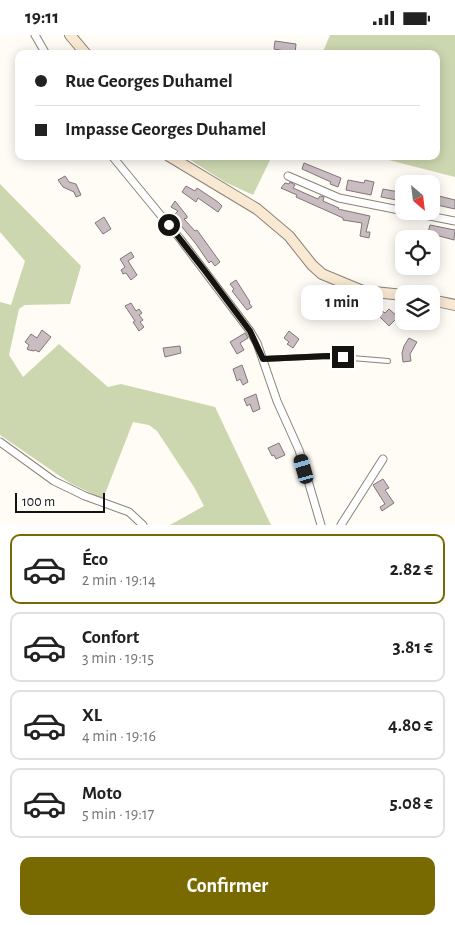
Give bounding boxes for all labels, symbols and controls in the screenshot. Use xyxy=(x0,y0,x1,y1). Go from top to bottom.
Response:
text: 19:11 xyxy=(25,8,59,27)
text: Rue Georges Duhamel xyxy=(65,72,233,91)
text: Impasse Georges Duhamel xyxy=(65,120,266,139)
north arrow xyxy=(395,175,440,220)
map controls xyxy=(395,175,440,330)
route start xyxy=(158,214,180,236)
button: locate xyxy=(395,230,440,275)
callout: 1 min xyxy=(302,285,384,319)
button: layers xyxy=(395,285,440,330)
text: 1 min xyxy=(325,294,359,310)
route end xyxy=(332,346,354,368)
car xyxy=(292,453,315,485)
scale bar xyxy=(15,490,105,513)
text: 100 m xyxy=(22,495,55,509)
icon: car xyxy=(22,547,67,592)
text: Éco xyxy=(82,550,108,569)
text: 2.82 € xyxy=(390,560,433,579)
text: 2 min · 19:14 xyxy=(82,572,156,588)
icon: car xyxy=(22,625,67,670)
text: Confort xyxy=(82,628,139,647)
text: 3.81 € xyxy=(393,638,433,657)
text: 3 min · 19:15 xyxy=(82,650,154,666)
icon: car xyxy=(22,703,67,748)
text: XL xyxy=(82,706,102,725)
text: 4.80 € xyxy=(388,716,433,735)
text: 4 min · 19:16 xyxy=(82,728,156,744)
icon: car xyxy=(22,781,67,826)
text: Moto xyxy=(82,784,122,803)
text: 5.08 € xyxy=(389,794,433,813)
text: 5 min · 19:17 xyxy=(82,806,154,822)
button: Confirmer xyxy=(20,857,435,915)

